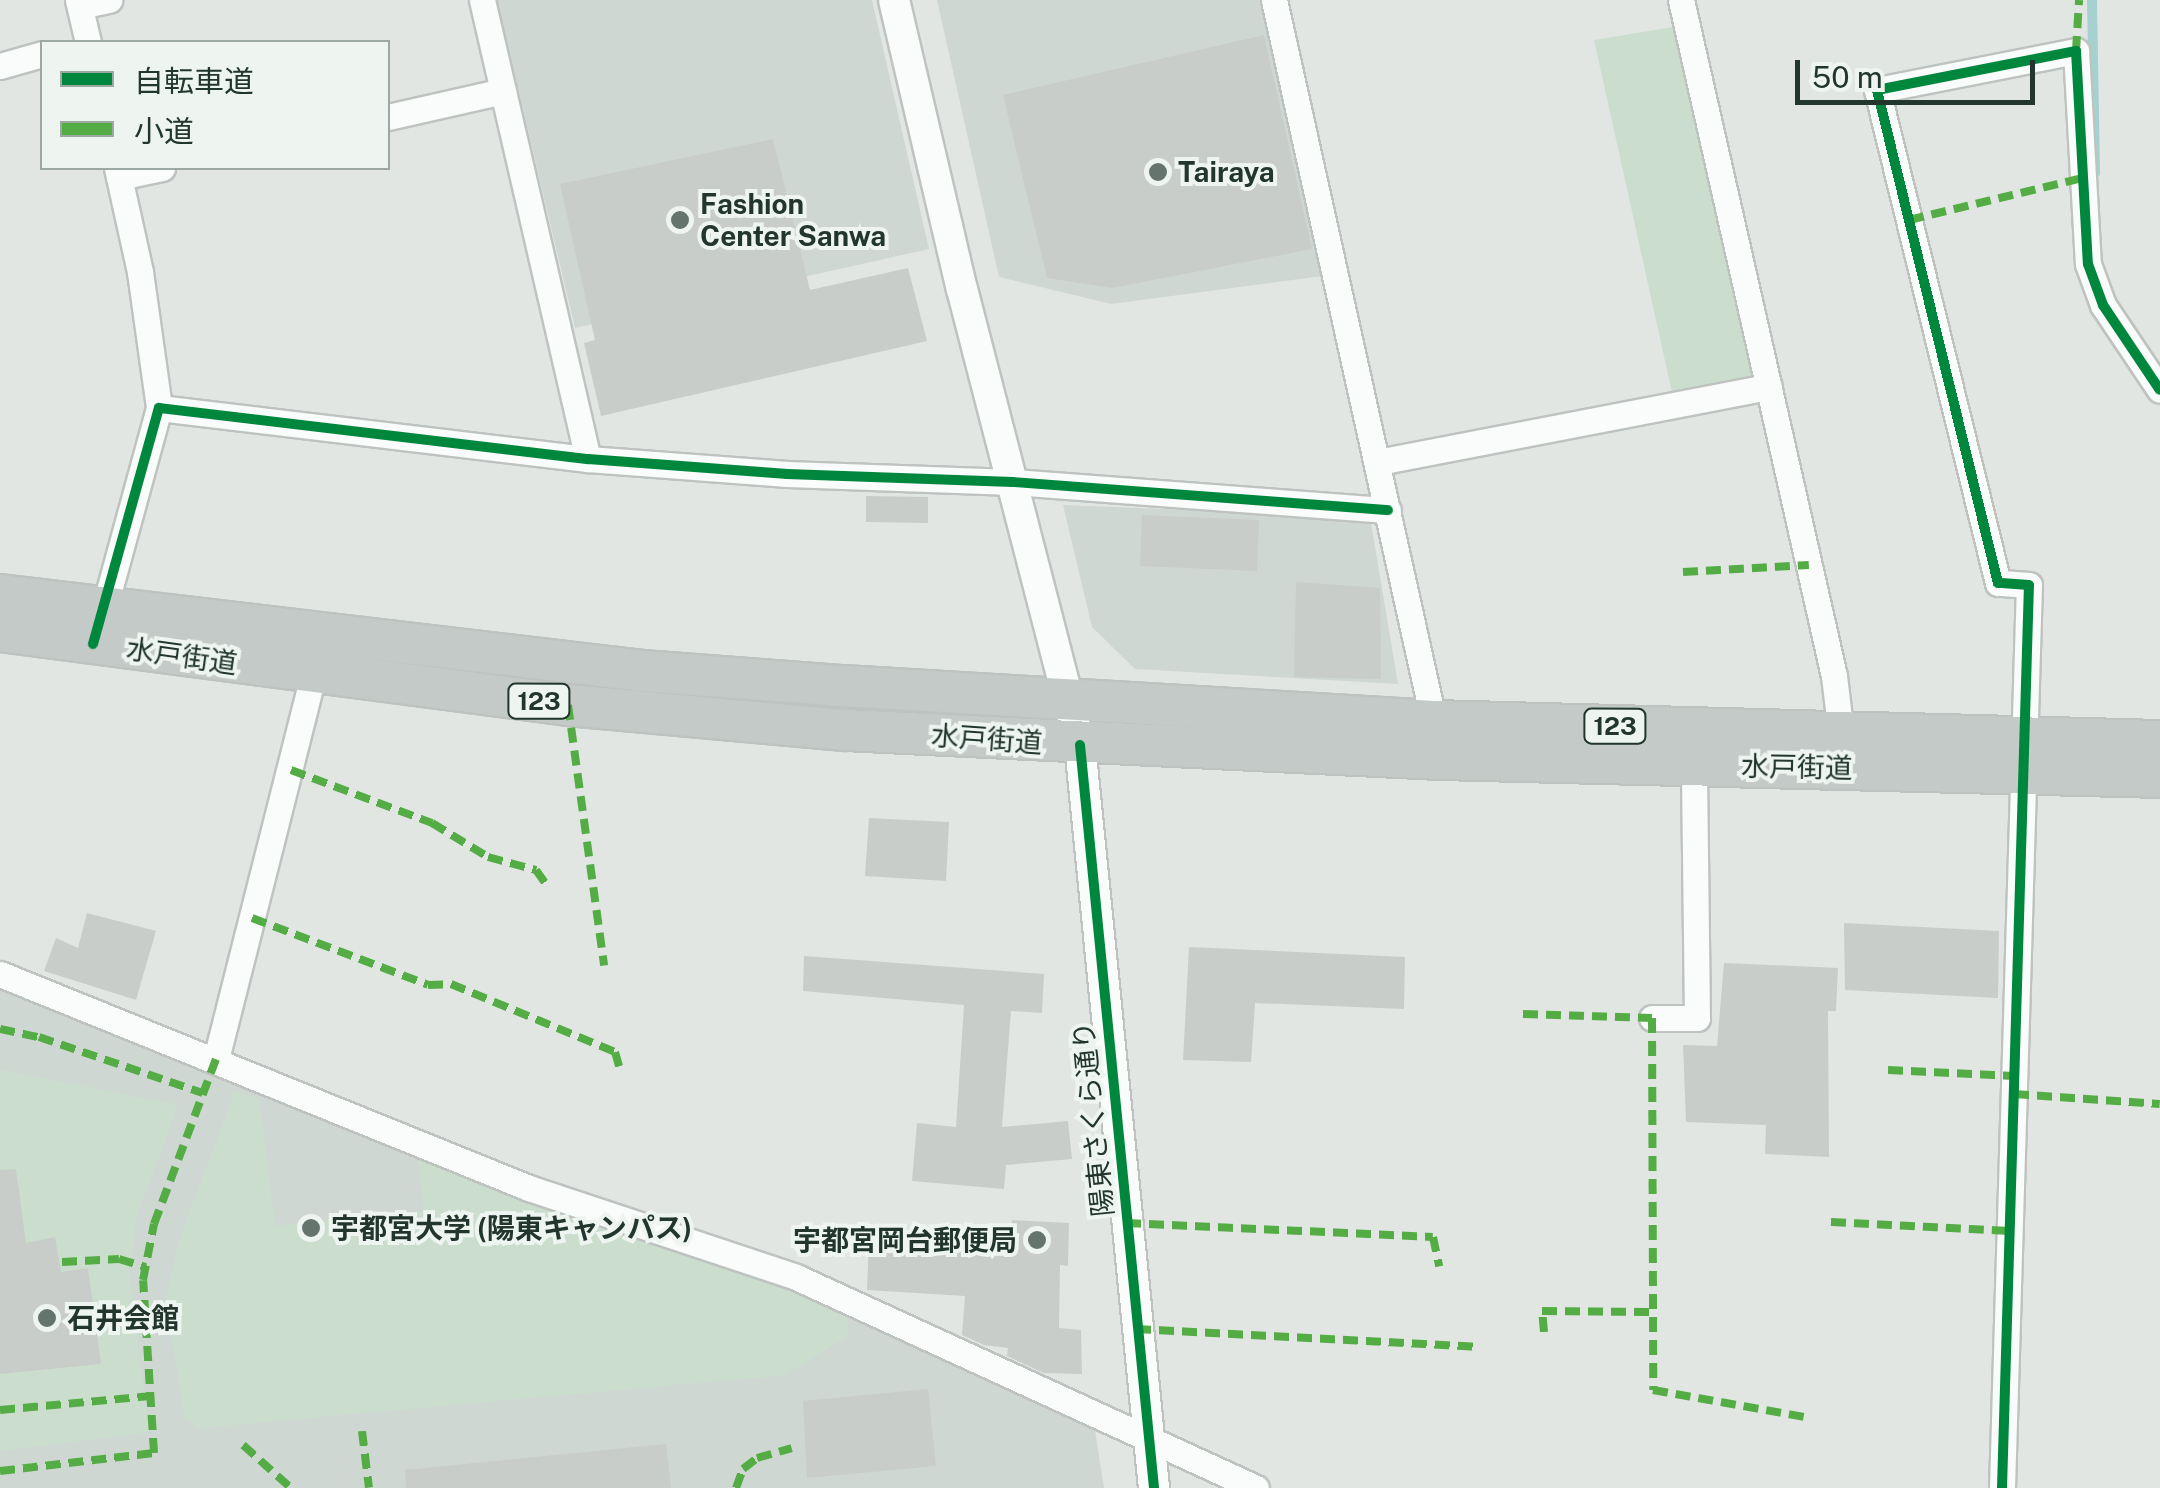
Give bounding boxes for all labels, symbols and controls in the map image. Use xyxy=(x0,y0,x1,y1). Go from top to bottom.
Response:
legend xyxy=(40,40,390,170)
scale bar xyxy=(1800,40,2040,102)
text: 50 m xyxy=(1812,59,1883,95)
text: 自転車道 xyxy=(134,63,254,99)
text: 小道 xyxy=(134,113,194,149)
place label: Tairaya xyxy=(1178,155,1275,189)
marker: Tairaya xyxy=(1147,161,1169,183)
place label: Fashion Center Sanwa xyxy=(700,187,886,253)
marker: Fashion Center Sanwa xyxy=(669,209,691,231)
street label: 水戸街道 xyxy=(124,632,240,680)
road number: 123 xyxy=(506,681,572,721)
road number: 123 xyxy=(1582,706,1648,746)
street label: 水戸街道 xyxy=(930,718,1044,760)
street label: 水戸街道 xyxy=(1741,749,1853,785)
street label: 陽東さくら通り xyxy=(1066,1020,1120,1218)
place label: 宇都宮大学 (陽東キャンパス) xyxy=(331,1211,692,1245)
marker: 宇都宮大学 (陽東キャンパス) xyxy=(300,1217,322,1239)
place label: 宇都宮岡台郵便局 xyxy=(793,1223,1017,1257)
marker: 宇都宮岡台郵便局 xyxy=(1026,1229,1048,1251)
place label: 石井会館 xyxy=(67,1301,179,1335)
marker: 石井会館 xyxy=(36,1307,58,1329)

